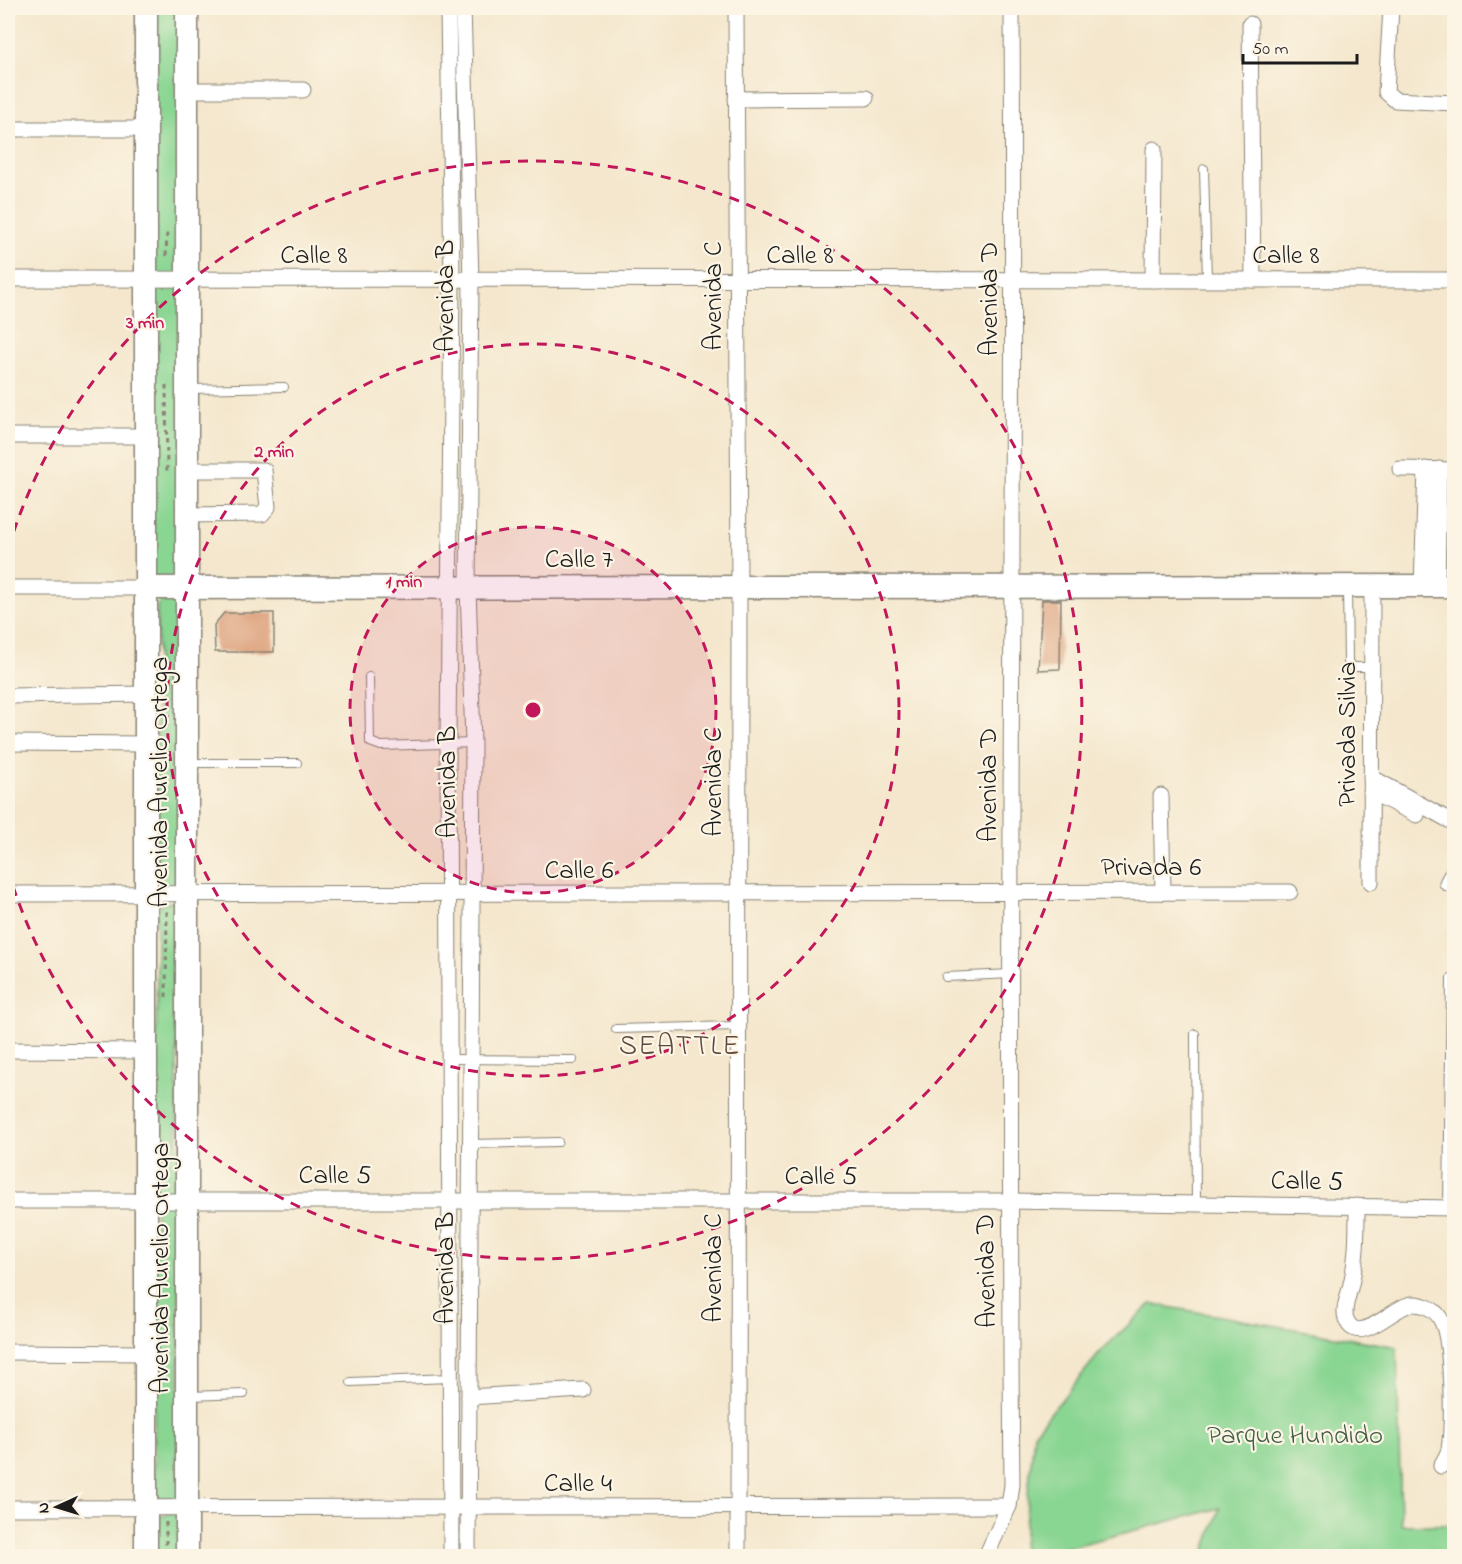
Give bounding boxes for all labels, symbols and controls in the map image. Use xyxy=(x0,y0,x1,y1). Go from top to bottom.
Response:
scale bar xyxy=(1243,27,1357,65)
text: 50 m xyxy=(1252,37,1289,63)
street label: Calle 8 xyxy=(280,237,348,276)
street label: Calle 8 xyxy=(766,237,834,276)
street label: Calle 8 xyxy=(1252,237,1320,276)
street label: Avenida B xyxy=(427,240,466,352)
street label: Avenida C xyxy=(695,241,734,351)
street label: Avenida D xyxy=(971,242,1010,356)
text: 3 min xyxy=(125,311,164,337)
text: 2 min xyxy=(253,440,294,466)
street label: Calle 7 xyxy=(545,541,613,580)
text: 1 min xyxy=(386,570,422,596)
street label: Avenida Aurelio Ortega xyxy=(141,656,180,908)
street label: Privada Silvia xyxy=(1329,661,1368,807)
centre of rings xyxy=(523,700,543,720)
street label: Avenida B xyxy=(429,726,468,838)
street label: Avenida C xyxy=(695,727,734,837)
street label: Avenida D xyxy=(970,728,1009,842)
street label: Privada 6 xyxy=(1101,849,1201,888)
street label: Calle 6 xyxy=(544,852,614,891)
district label: SEATTLE xyxy=(619,1027,741,1068)
street label: Avenida Aurelio Ortega xyxy=(142,1142,181,1394)
street label: Calle 5 xyxy=(299,1157,371,1196)
street label: Calle 5 xyxy=(785,1158,857,1197)
street label: Calle 5 xyxy=(1270,1162,1344,1203)
street label: Avenida B xyxy=(427,1212,466,1324)
street label: Avenida C xyxy=(695,1213,734,1323)
street label: Avenida D xyxy=(967,1213,1008,1329)
park label: Parque Hundido xyxy=(1207,1417,1383,1456)
street label: Calle 4 xyxy=(544,1465,612,1504)
north arrow xyxy=(27,1477,87,1537)
text: N xyxy=(32,1501,56,1514)

